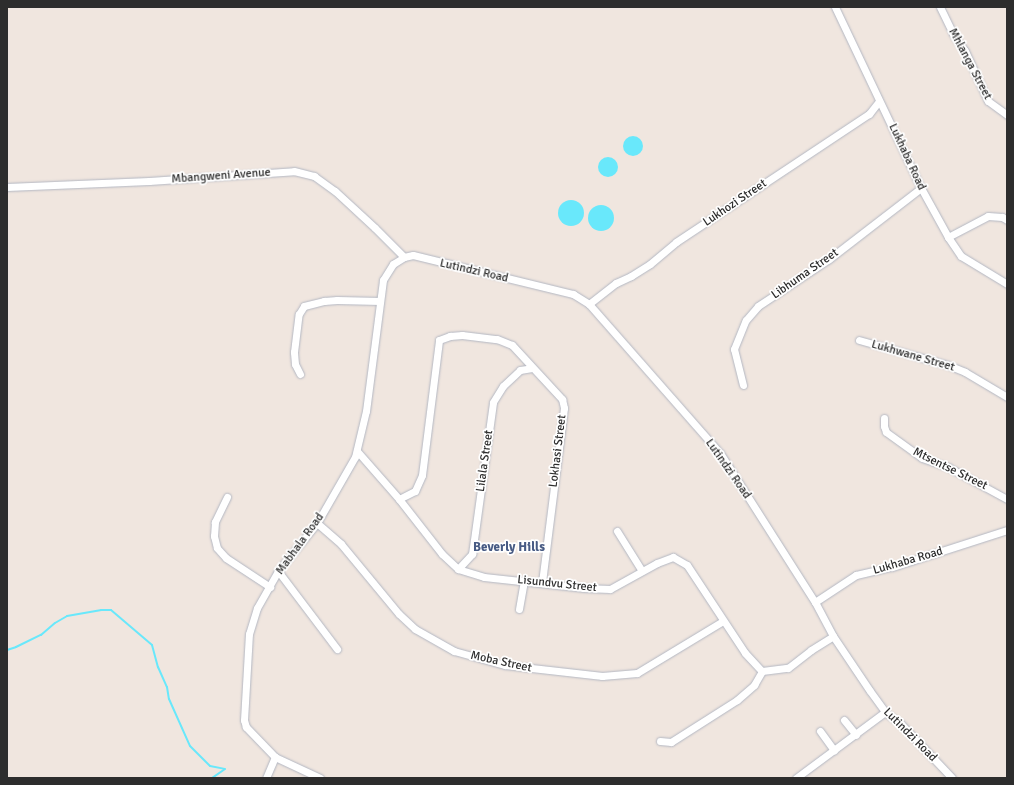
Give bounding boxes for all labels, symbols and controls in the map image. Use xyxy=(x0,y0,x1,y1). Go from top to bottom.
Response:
street label: Mhlanga Street xyxy=(945,26,995,102)
street label: Lukhaba Road xyxy=(885,121,929,193)
street label: Mbangweni Avenue xyxy=(171,165,271,187)
street label: Lukhozi Street xyxy=(700,176,770,230)
street label: Libhuma Street xyxy=(769,246,841,302)
street label: Lutindzi Road xyxy=(438,256,510,286)
street label: Lukhwane Street xyxy=(870,337,956,375)
street label: Lokhasi Street xyxy=(546,414,570,488)
street label: Lilala Street xyxy=(474,429,496,493)
street label: Lutindzi Road xyxy=(702,436,754,502)
street label: Mtsentse Street xyxy=(910,445,990,493)
street label: Mabhala Road xyxy=(273,510,327,578)
district label: Beverly Hills xyxy=(473,539,545,555)
street label: Lukhaba Road xyxy=(871,544,945,578)
street label: Lisundvu Street xyxy=(516,573,598,595)
street label: Moba Street xyxy=(469,648,533,676)
street label: Lutindzi Road xyxy=(880,705,940,765)

